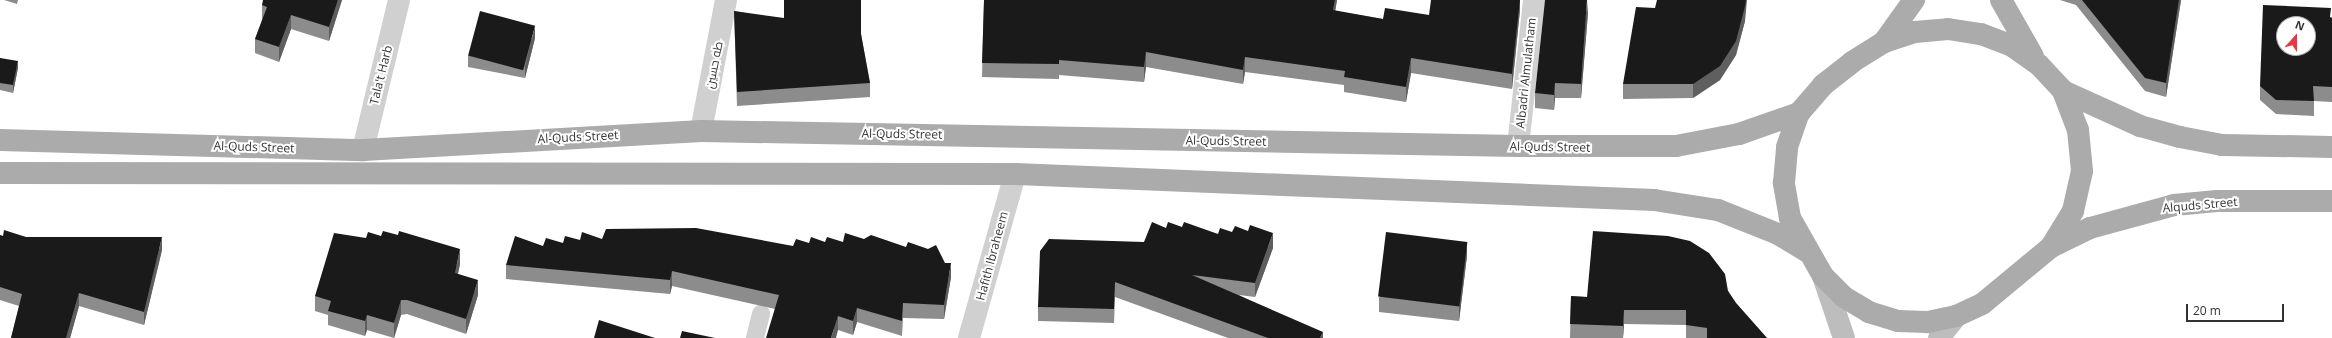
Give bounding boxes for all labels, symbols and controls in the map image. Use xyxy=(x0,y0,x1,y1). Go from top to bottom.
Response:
north arrow xyxy=(2276,16,2316,56)
street label: Albadri Almulatham xyxy=(1513,17,1539,129)
text: N xyxy=(2293,17,2307,34)
street label: طه حسين xyxy=(702,40,726,90)
street label: Tala't Harb xyxy=(367,44,395,106)
street label: Al-Quds Street xyxy=(861,126,943,142)
street label: Al-Quds Street xyxy=(537,128,619,146)
street label: Al-Quds Street xyxy=(1185,133,1267,149)
street label: Al-Quds Street xyxy=(213,138,295,156)
street label: Al-Quds Street xyxy=(1509,139,1591,155)
street label: Alquds Street xyxy=(2162,195,2238,215)
street label: Hafith Ibraheem xyxy=(973,210,1011,302)
scale bar xyxy=(2188,296,2286,322)
text: 20 m xyxy=(2193,302,2221,319)

